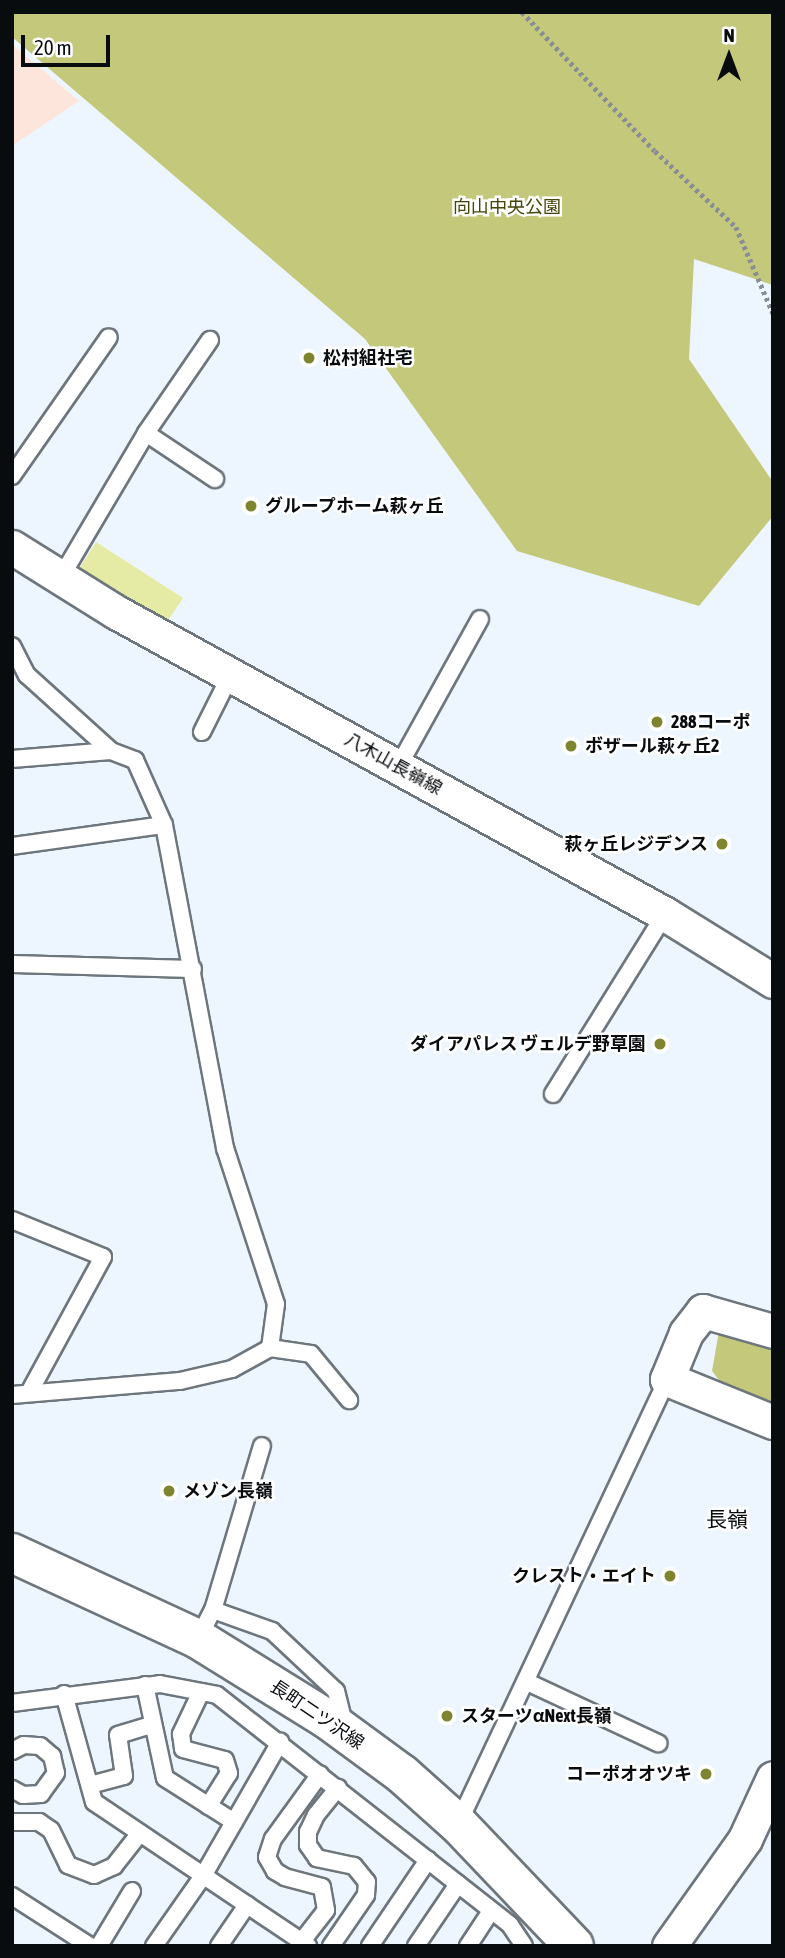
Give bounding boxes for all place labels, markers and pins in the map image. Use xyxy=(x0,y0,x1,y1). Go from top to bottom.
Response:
place label: 松村組社宅 xyxy=(323,347,413,369)
marker: 松村組社宅 xyxy=(301,350,317,366)
place label: グループホーム萩ヶ丘 xyxy=(265,495,445,517)
marker: グループホーム萩ヶ丘 xyxy=(243,498,259,514)
place label: 288コーポ xyxy=(671,711,750,733)
marker: 288コーポ xyxy=(649,714,665,730)
place label: ボザール萩ヶ丘2 xyxy=(585,735,719,757)
marker: ボザール萩ヶ丘2 xyxy=(563,738,579,754)
place label: 萩ヶ丘レジデンス xyxy=(564,833,708,855)
marker: 萩ヶ丘レジデンス xyxy=(714,836,730,852)
place label: ダイアパレス ヴェルデ野草園 xyxy=(410,1033,646,1055)
marker: ダイアパレス ヴェルデ野草園 xyxy=(652,1036,668,1052)
place label: メゾン長嶺 xyxy=(183,1480,273,1502)
marker: メゾン長嶺 xyxy=(161,1483,177,1499)
place label: クレスト・エイト xyxy=(512,1565,656,1587)
marker: クレスト・エイト xyxy=(662,1568,678,1584)
place label: スターツαNext長嶺 xyxy=(461,1705,612,1727)
marker: スターツαNext長嶺 xyxy=(439,1708,455,1724)
place label: コーポオオツキ xyxy=(566,1763,692,1785)
marker: コーポオオツキ xyxy=(698,1766,714,1782)

